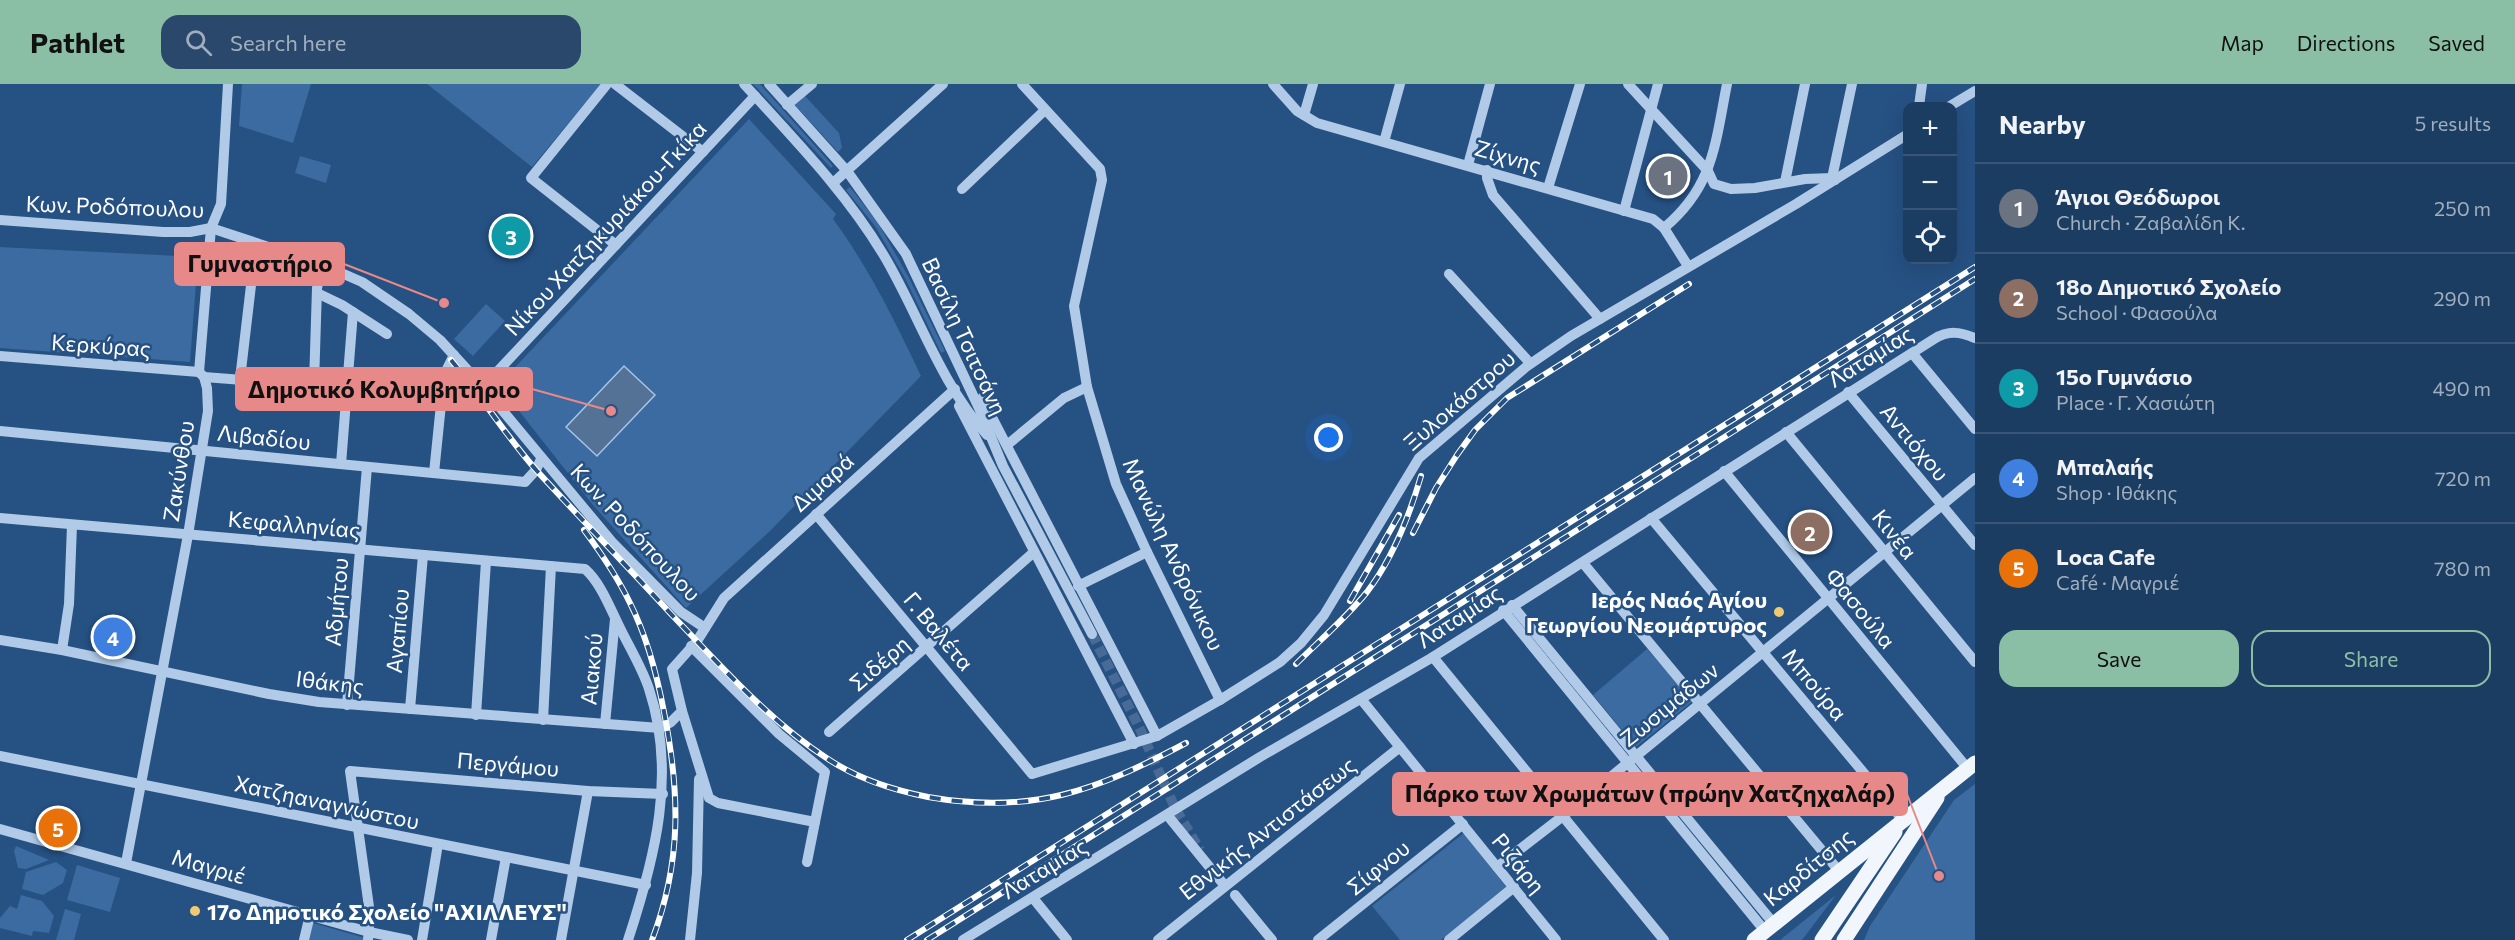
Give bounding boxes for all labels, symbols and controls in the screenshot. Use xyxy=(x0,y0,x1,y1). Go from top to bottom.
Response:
search box xyxy=(161,15,581,69)
text: Pathlet xyxy=(30,25,125,59)
icon: search xyxy=(182,26,215,59)
text: Search here xyxy=(230,29,346,56)
text: Map xyxy=(2221,30,2264,55)
text: Directions xyxy=(2297,30,2395,55)
text: Saved xyxy=(2428,30,2485,55)
map controls xyxy=(1903,102,1957,264)
button: + xyxy=(1903,102,1957,156)
text: Nearby xyxy=(1999,108,2086,139)
text: 5 results xyxy=(2415,111,2491,135)
street label: Νίκου Χατζηκυριάκου-Γκίκα xyxy=(498,115,712,341)
street label: Ζίχνης xyxy=(1472,134,1544,178)
pin: 1 xyxy=(1648,154,1688,199)
button: − xyxy=(1903,156,1957,210)
text: Άγιοι Θεόδωροι xyxy=(2056,183,2220,210)
street label: Κων. Ροδόπουλου xyxy=(25,189,205,223)
text: 1 xyxy=(2014,196,2023,220)
text: 250 m xyxy=(2434,196,2491,220)
button: locate xyxy=(1903,210,1957,264)
text: Church · Ζαβαλίδη Κ. xyxy=(2056,210,2246,234)
pin: 3 xyxy=(492,214,530,258)
callout: Γυμναστήριο xyxy=(175,243,344,285)
text: Γυμναστήριο xyxy=(187,248,333,277)
street label: Βασίλη Τσιτσάνη xyxy=(917,253,1013,419)
text: 18ο Δημοτικό Σχολείο xyxy=(2056,273,2281,300)
text: 2 xyxy=(2013,286,2024,310)
text: 290 m xyxy=(2433,286,2491,310)
text: School · Φασούλα xyxy=(2056,300,2218,324)
street label: Λαταμίας xyxy=(1822,319,1918,393)
street label: Κερκύρας xyxy=(50,328,152,362)
street label: Ξυλοκάστρου xyxy=(1398,344,1520,456)
text: 15ο Γυμνάσιο xyxy=(2056,363,2192,390)
callout: Δημοτικό Κολυμβητήριο xyxy=(236,368,532,410)
text: Δημοτικό Κολυμβητήριο xyxy=(248,374,520,403)
text: 3 xyxy=(2013,376,2024,400)
text: 490 m xyxy=(2433,376,2491,400)
text: Place · Γ. Χασιώτη xyxy=(2056,390,2215,414)
street label: Αντιόχου xyxy=(1875,398,1955,486)
street label: Ζακύνθου xyxy=(157,419,199,523)
street label: Λιβαδίου xyxy=(216,419,312,455)
your location xyxy=(1314,423,1343,452)
street label: Διμαρά xyxy=(785,447,859,517)
street label: Μανώλη Ανδρόνικου xyxy=(1118,453,1230,655)
text: Μπαλαής xyxy=(2056,453,2153,480)
street label: Κων. Ροδόπουλου xyxy=(565,458,707,606)
text: 4 xyxy=(2012,466,2025,490)
text: 720 m xyxy=(2435,466,2491,490)
text: Shop · Ιθάκης xyxy=(2056,480,2177,504)
street label: Κινέα xyxy=(1867,504,1923,564)
street label: Κεφαλληνίας xyxy=(227,505,361,543)
pin: 2 xyxy=(1790,510,1830,554)
text: Loca Cafe xyxy=(2056,543,2155,570)
street label: Αδμήτου xyxy=(319,556,353,648)
text: 5 xyxy=(2013,556,2024,580)
text: 780 m xyxy=(2434,556,2491,580)
street label: Φασούλα xyxy=(1820,562,1902,654)
text: Café · Μαγριέ xyxy=(2056,570,2179,594)
street label: Λαταμίας xyxy=(1412,579,1506,653)
street label: Γ. Βαλέτα xyxy=(898,586,980,676)
place label: Ιερός Ναός Αγίου Γεωργίου Νεομάρτυρος xyxy=(1526,586,1767,638)
street label: Αγαπίου xyxy=(380,588,414,674)
marker: Ιερός Ναός Αγίου Γεωργίου Νεομάρτυρος xyxy=(1772,605,1786,619)
pin: 4 xyxy=(94,614,132,660)
street label: Σιδέρη xyxy=(844,630,914,696)
button: Save xyxy=(1999,630,2239,687)
button: Share xyxy=(2251,630,2491,687)
street label: Αιακού xyxy=(574,632,608,706)
street label: Μπούρα xyxy=(1777,642,1853,726)
street label: Ζωσιμάδων xyxy=(1614,656,1724,752)
street label: Ιθάκης xyxy=(294,664,366,700)
street label: Περγάμου xyxy=(456,746,560,782)
street label: Εθνικής Αντιστάσεως xyxy=(1173,751,1361,905)
street label: Χατζηαναγνώστου xyxy=(232,769,422,835)
callout: Πάρκο των Χρωμάτων (πρώην Χατζηχαλάρ) xyxy=(1393,773,1907,815)
text: Πάρκο των Χρωμάτων (πρώην Χατζηχαλάρ) xyxy=(1405,778,1895,807)
pin: 5 xyxy=(38,806,78,850)
street label: Καρδίτσης xyxy=(1758,823,1858,911)
street label: Ριζάρη xyxy=(1487,827,1551,899)
street label: Λαταμίας xyxy=(996,832,1092,904)
street label: Σίφνου xyxy=(1341,834,1415,900)
street label: Μαγριέ xyxy=(169,843,249,889)
place label: 17ο Δημοτικό Σχολείο ''ΑΧΙΛΛΕΥΣ'' xyxy=(207,898,567,925)
marker: 17ο Δημοτικό Σχολείο ''ΑΧΙΛΛΕΥΣ'' xyxy=(188,904,202,918)

